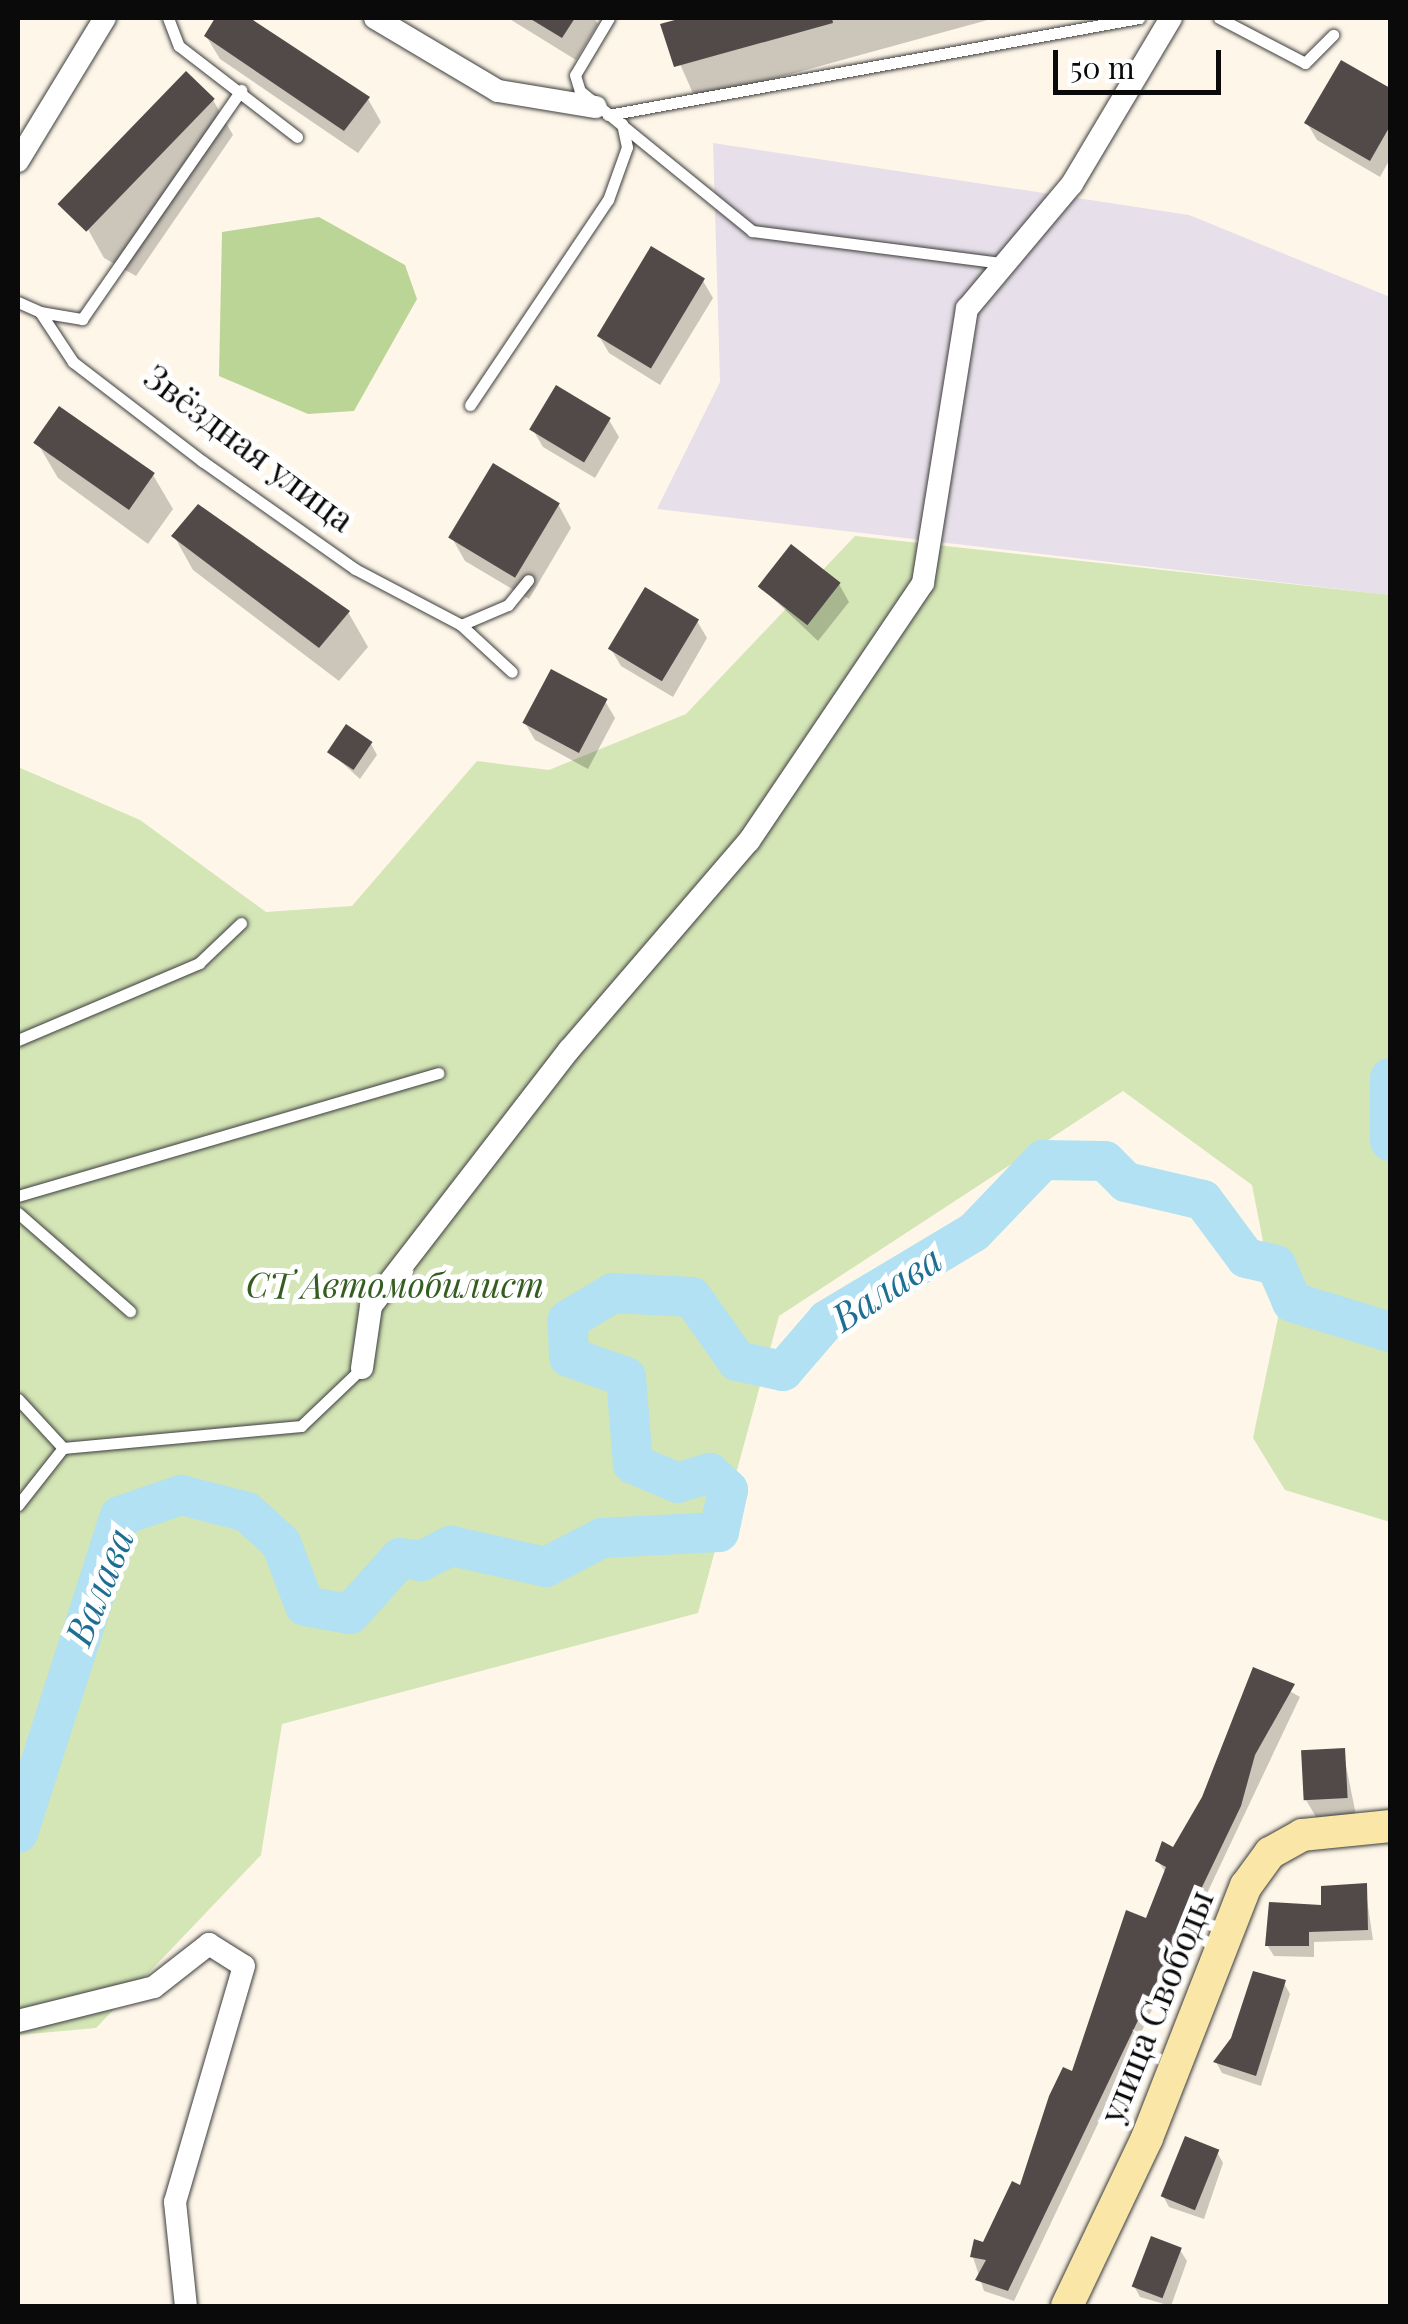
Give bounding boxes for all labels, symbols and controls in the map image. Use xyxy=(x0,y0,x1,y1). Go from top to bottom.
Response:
scale bar xyxy=(1058,30,1226,92)
text: 50 m xyxy=(1070,47,1135,87)
street label: Звёздная улица xyxy=(137,355,363,539)
water label: Валава xyxy=(822,1235,950,1339)
park label: СТ Автомобилист xyxy=(246,1263,544,1305)
water label: Валава xyxy=(54,1521,142,1651)
street label: улица Свободы xyxy=(1089,1884,1221,2128)

